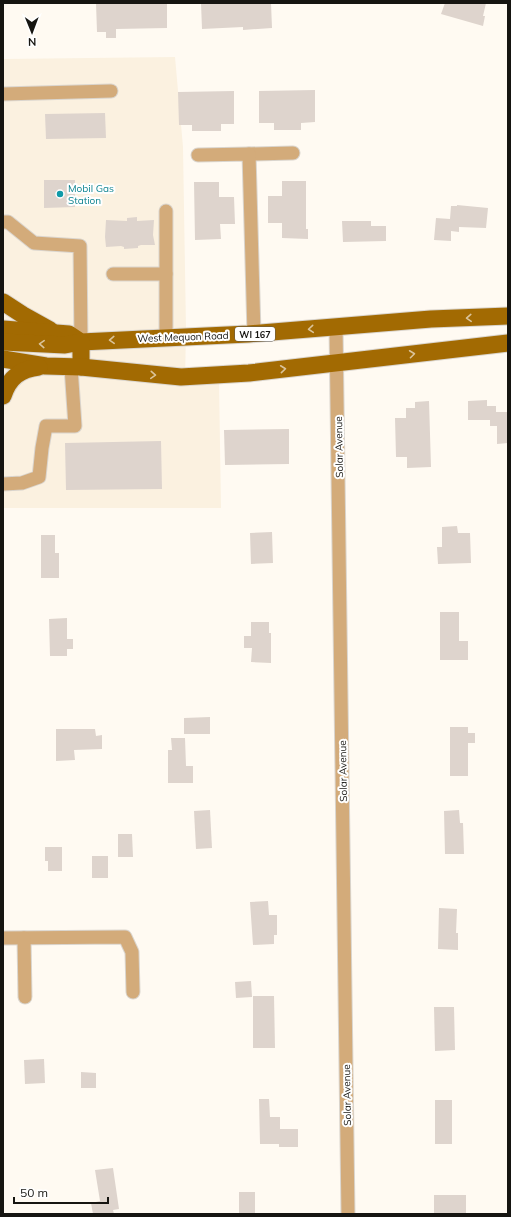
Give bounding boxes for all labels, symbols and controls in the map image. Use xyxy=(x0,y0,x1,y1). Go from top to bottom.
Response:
north arrow xyxy=(12,12,52,52)
text: N xyxy=(28,35,36,49)
place label: Mobil Gas Station xyxy=(68,182,114,207)
marker: Mobil Gas Station xyxy=(55,189,65,199)
one-way arrow xyxy=(466,313,472,322)
one-way arrow xyxy=(308,325,315,334)
road number: WI 167 xyxy=(235,327,275,341)
street label: West Mequon Road xyxy=(137,329,229,345)
one-way arrow xyxy=(109,336,115,344)
one-way arrow xyxy=(39,340,45,348)
one-way arrow xyxy=(409,350,415,359)
one-way arrow xyxy=(280,365,286,374)
one-way arrow xyxy=(150,370,156,379)
street label: Solar Avenue xyxy=(332,416,346,478)
street label: Solar Avenue xyxy=(336,740,350,802)
street label: Solar Avenue xyxy=(340,1064,354,1126)
scale bar xyxy=(14,1179,108,1205)
text: 50 m xyxy=(20,1185,48,1200)

